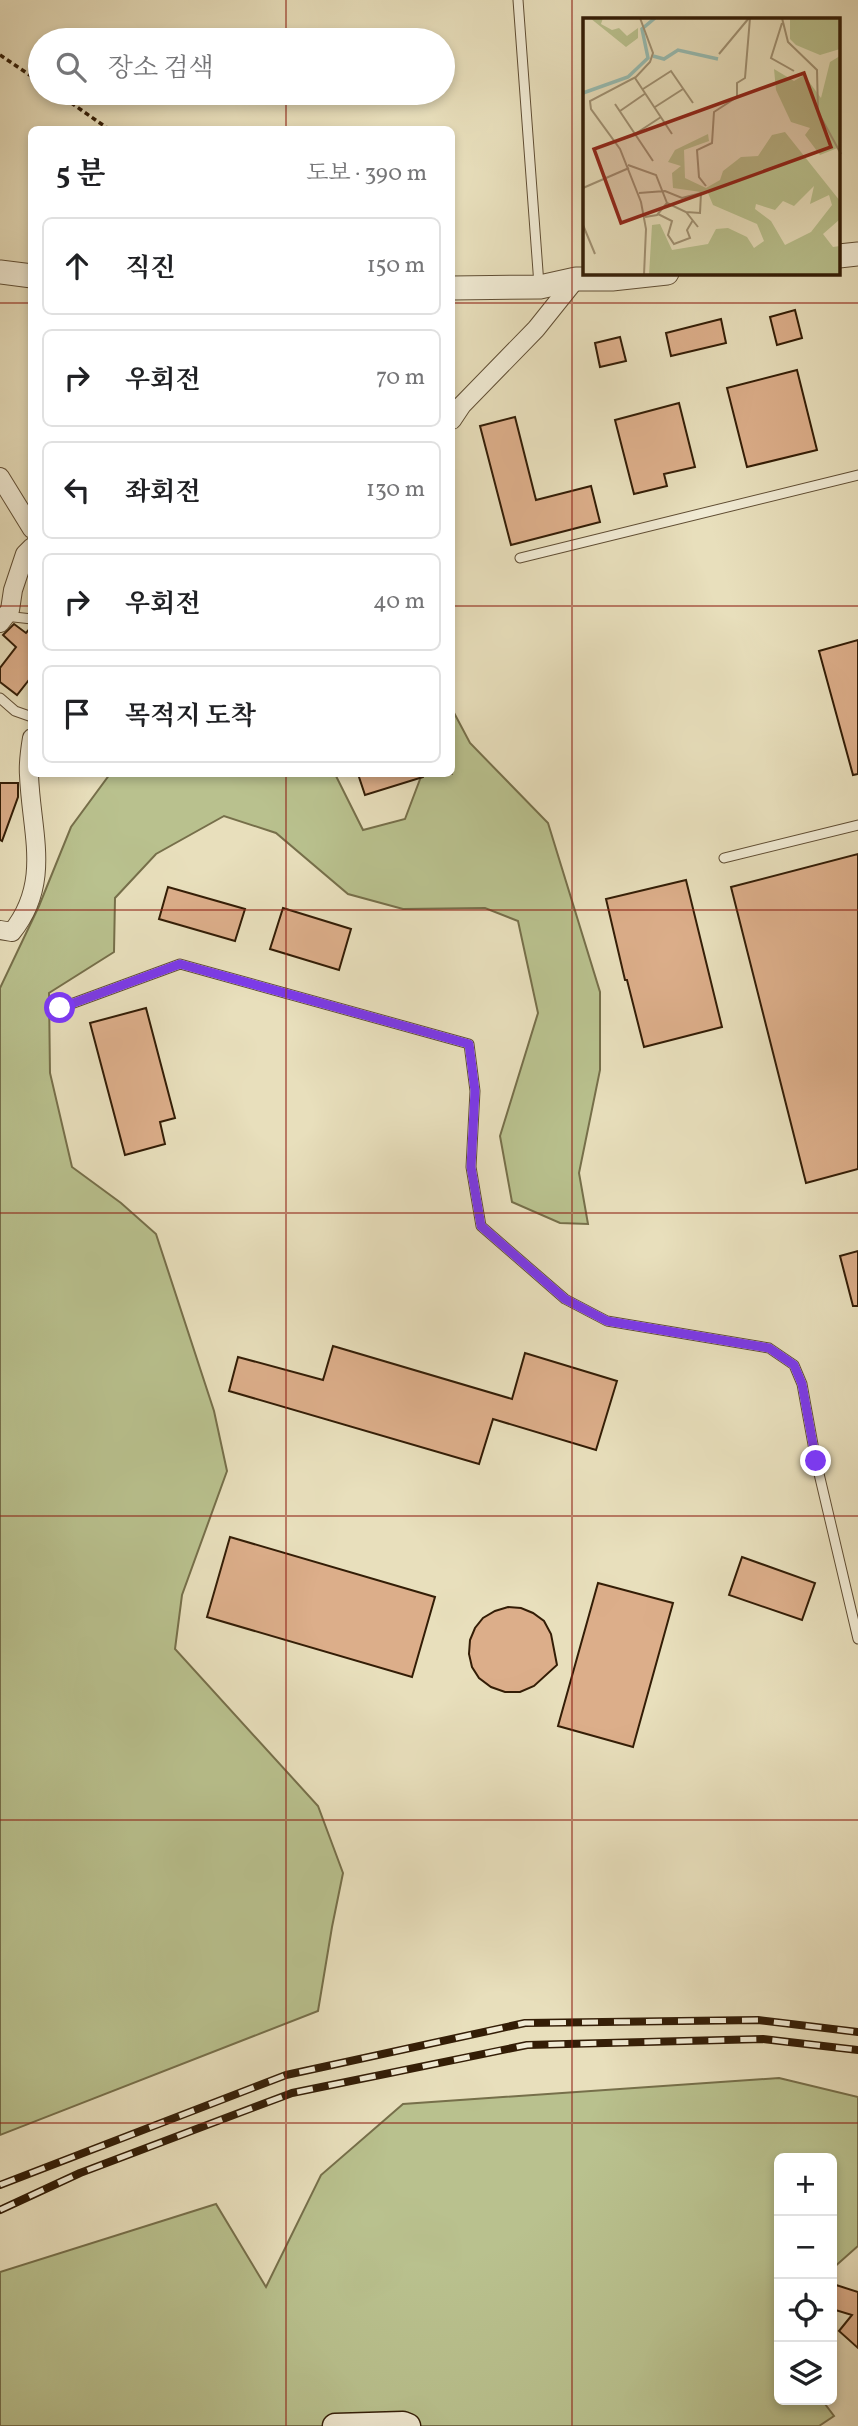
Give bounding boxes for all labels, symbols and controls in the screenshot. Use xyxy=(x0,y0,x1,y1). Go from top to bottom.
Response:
inset map xyxy=(583,18,840,275)
search box xyxy=(28,28,455,105)
icon: search xyxy=(52,48,90,86)
text: 장소 검색 xyxy=(108,51,214,87)
text: 5 분 xyxy=(56,154,105,196)
text: 도보 · 390 m xyxy=(306,158,427,190)
icon: ahead xyxy=(58,247,96,285)
text: 150 m xyxy=(367,250,425,282)
text: 직진 xyxy=(125,251,175,287)
icon: right xyxy=(58,359,96,397)
text: 70 m xyxy=(376,362,425,394)
text: 우회전 xyxy=(125,363,200,399)
icon: left xyxy=(58,471,96,509)
text: 130 m xyxy=(366,474,425,506)
text: 좌회전 xyxy=(125,475,200,511)
icon: right xyxy=(58,583,96,621)
text: 40 m xyxy=(373,586,425,618)
text: 우회전 xyxy=(125,587,200,623)
icon: arrive xyxy=(58,695,96,733)
text: 목적지 도착 xyxy=(125,699,256,735)
route start xyxy=(44,992,75,1023)
route end xyxy=(800,1445,831,1476)
map controls xyxy=(774,2153,837,2405)
button: + xyxy=(774,2153,837,2216)
button: − xyxy=(774,2216,837,2279)
button: locate xyxy=(774,2279,837,2342)
button: layers xyxy=(774,2342,837,2405)

